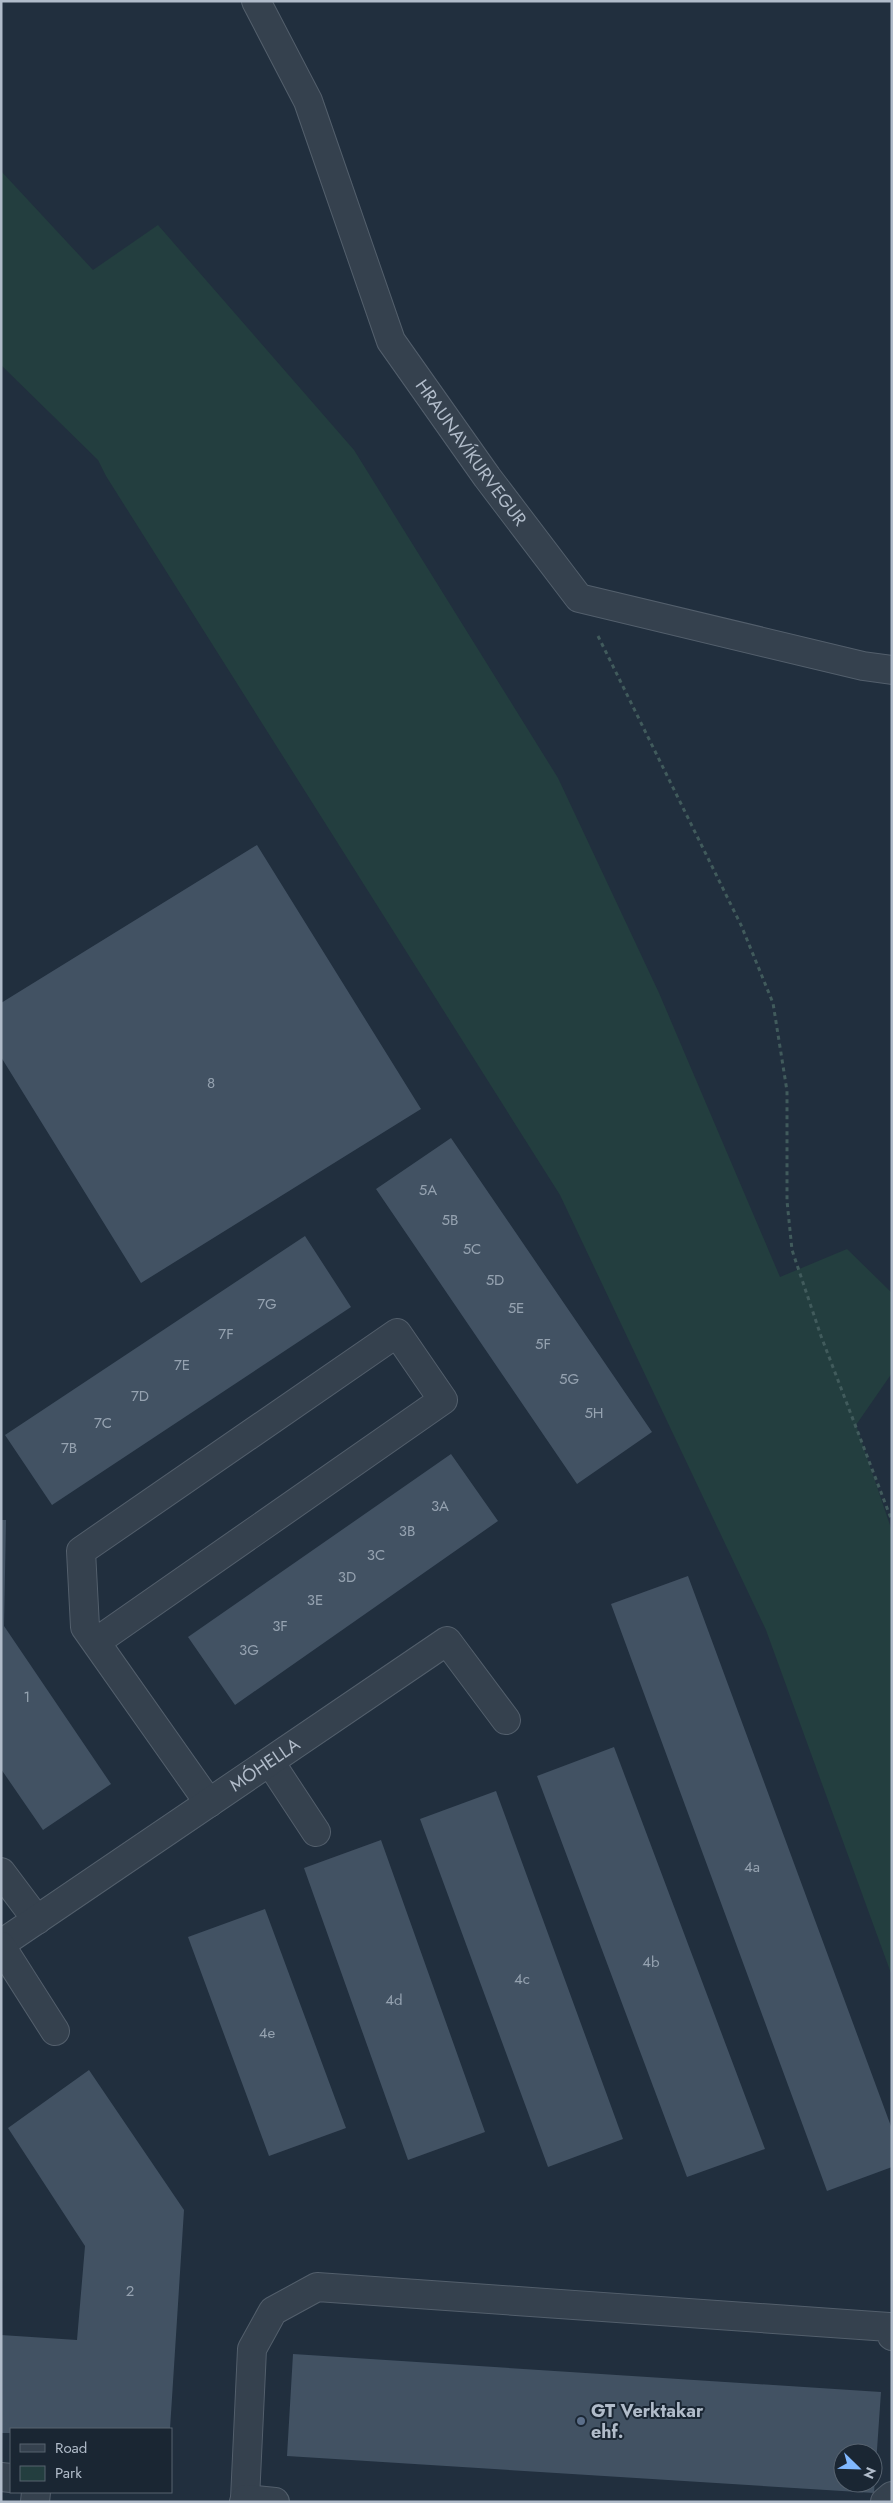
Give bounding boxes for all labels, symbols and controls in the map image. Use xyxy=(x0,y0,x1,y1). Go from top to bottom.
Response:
street label: HRAUNAVÍKURVEGUR xyxy=(409,374,533,531)
house number: 8 xyxy=(207,1072,215,1094)
house number: 5A xyxy=(419,1179,437,1201)
house number: 5B xyxy=(442,1209,458,1231)
house number: 5C xyxy=(463,1238,481,1260)
house number: 5D xyxy=(486,1269,504,1291)
house number: 7G xyxy=(257,1293,277,1315)
house number: 5E xyxy=(508,1297,524,1319)
house number: 7F xyxy=(218,1323,234,1345)
house number: 5F xyxy=(535,1333,551,1355)
house number: 7E xyxy=(174,1354,190,1376)
house number: 5G xyxy=(559,1368,579,1390)
house number: 7D xyxy=(131,1385,149,1407)
house number: 5H xyxy=(584,1402,604,1424)
house number: 7C xyxy=(94,1412,112,1434)
house number: 7B xyxy=(61,1437,77,1459)
house number: 3A xyxy=(431,1495,449,1517)
house number: 3B xyxy=(399,1520,415,1542)
house number: 3C xyxy=(367,1544,385,1566)
house number: 3D xyxy=(338,1566,356,1588)
house number: 3E xyxy=(307,1589,323,1611)
house number: 3F xyxy=(272,1615,288,1637)
house number: 3G xyxy=(239,1639,259,1661)
house number: 1 xyxy=(24,1686,30,1708)
street label: MÓHELLA xyxy=(224,1731,305,1798)
house number: 4a xyxy=(744,1856,760,1878)
house number: 4b xyxy=(642,1951,660,1973)
house number: 4c xyxy=(514,1968,530,1990)
house number: 4d xyxy=(385,1989,403,2011)
house number: 4e xyxy=(259,2022,276,2044)
house number: 2 xyxy=(126,2280,134,2302)
place label: GT Verktakar ehf. xyxy=(591,2398,704,2445)
marker: GT Verktakar ehf. xyxy=(575,2415,587,2427)
legend xyxy=(10,2428,172,2493)
text: Road xyxy=(55,2437,87,2459)
north arrow xyxy=(833,2443,883,2493)
text: Park xyxy=(55,2462,82,2484)
text: N xyxy=(859,2464,881,2482)

